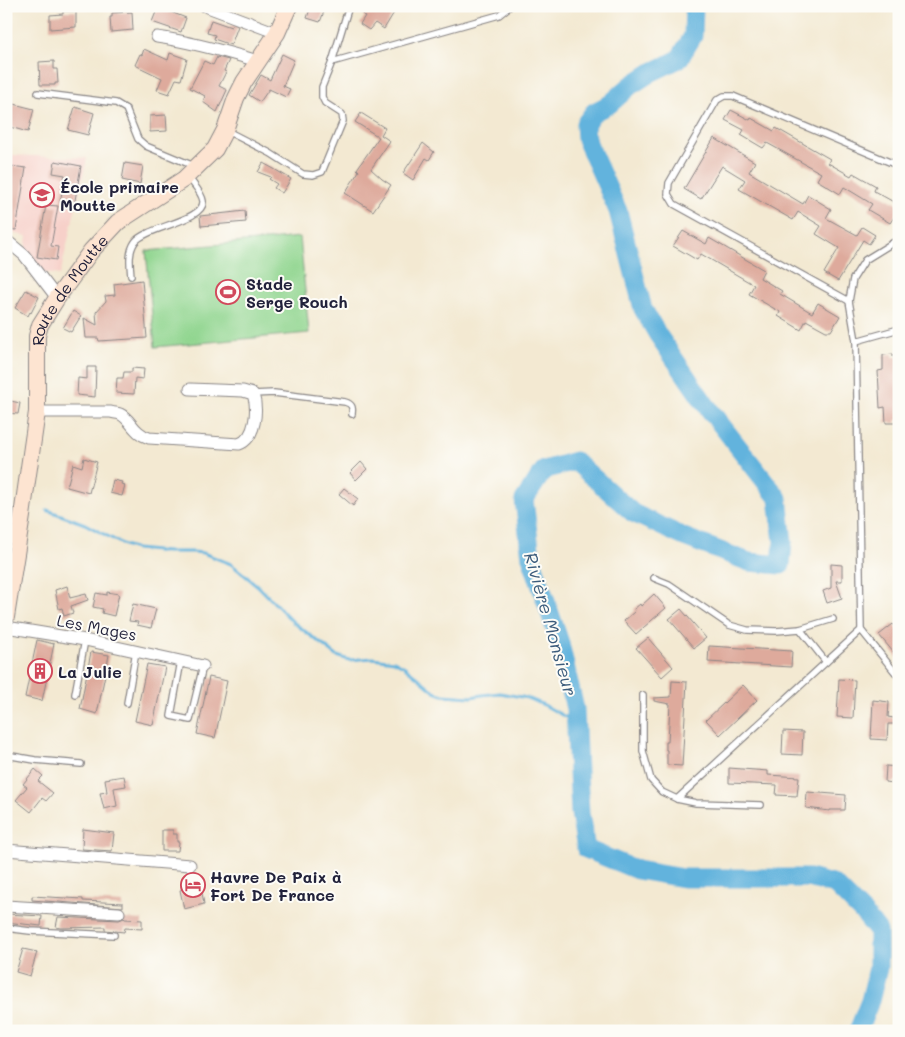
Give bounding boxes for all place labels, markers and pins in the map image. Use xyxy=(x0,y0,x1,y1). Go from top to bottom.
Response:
place label: École primaire Moutte xyxy=(60,176,179,215)
school or university icon: École primaire Moutte xyxy=(29,182,55,208)
place label: Stade Serge Rouch xyxy=(246,273,348,312)
sports icon: Stade Serge Rouch xyxy=(215,279,241,305)
building icon: La Julie xyxy=(27,658,53,684)
place label: La Julie xyxy=(58,661,122,682)
place label: Havre De Paix à Fort De France xyxy=(210,866,342,905)
hotel icon: Havre De Paix à Fort De France xyxy=(180,872,206,898)

